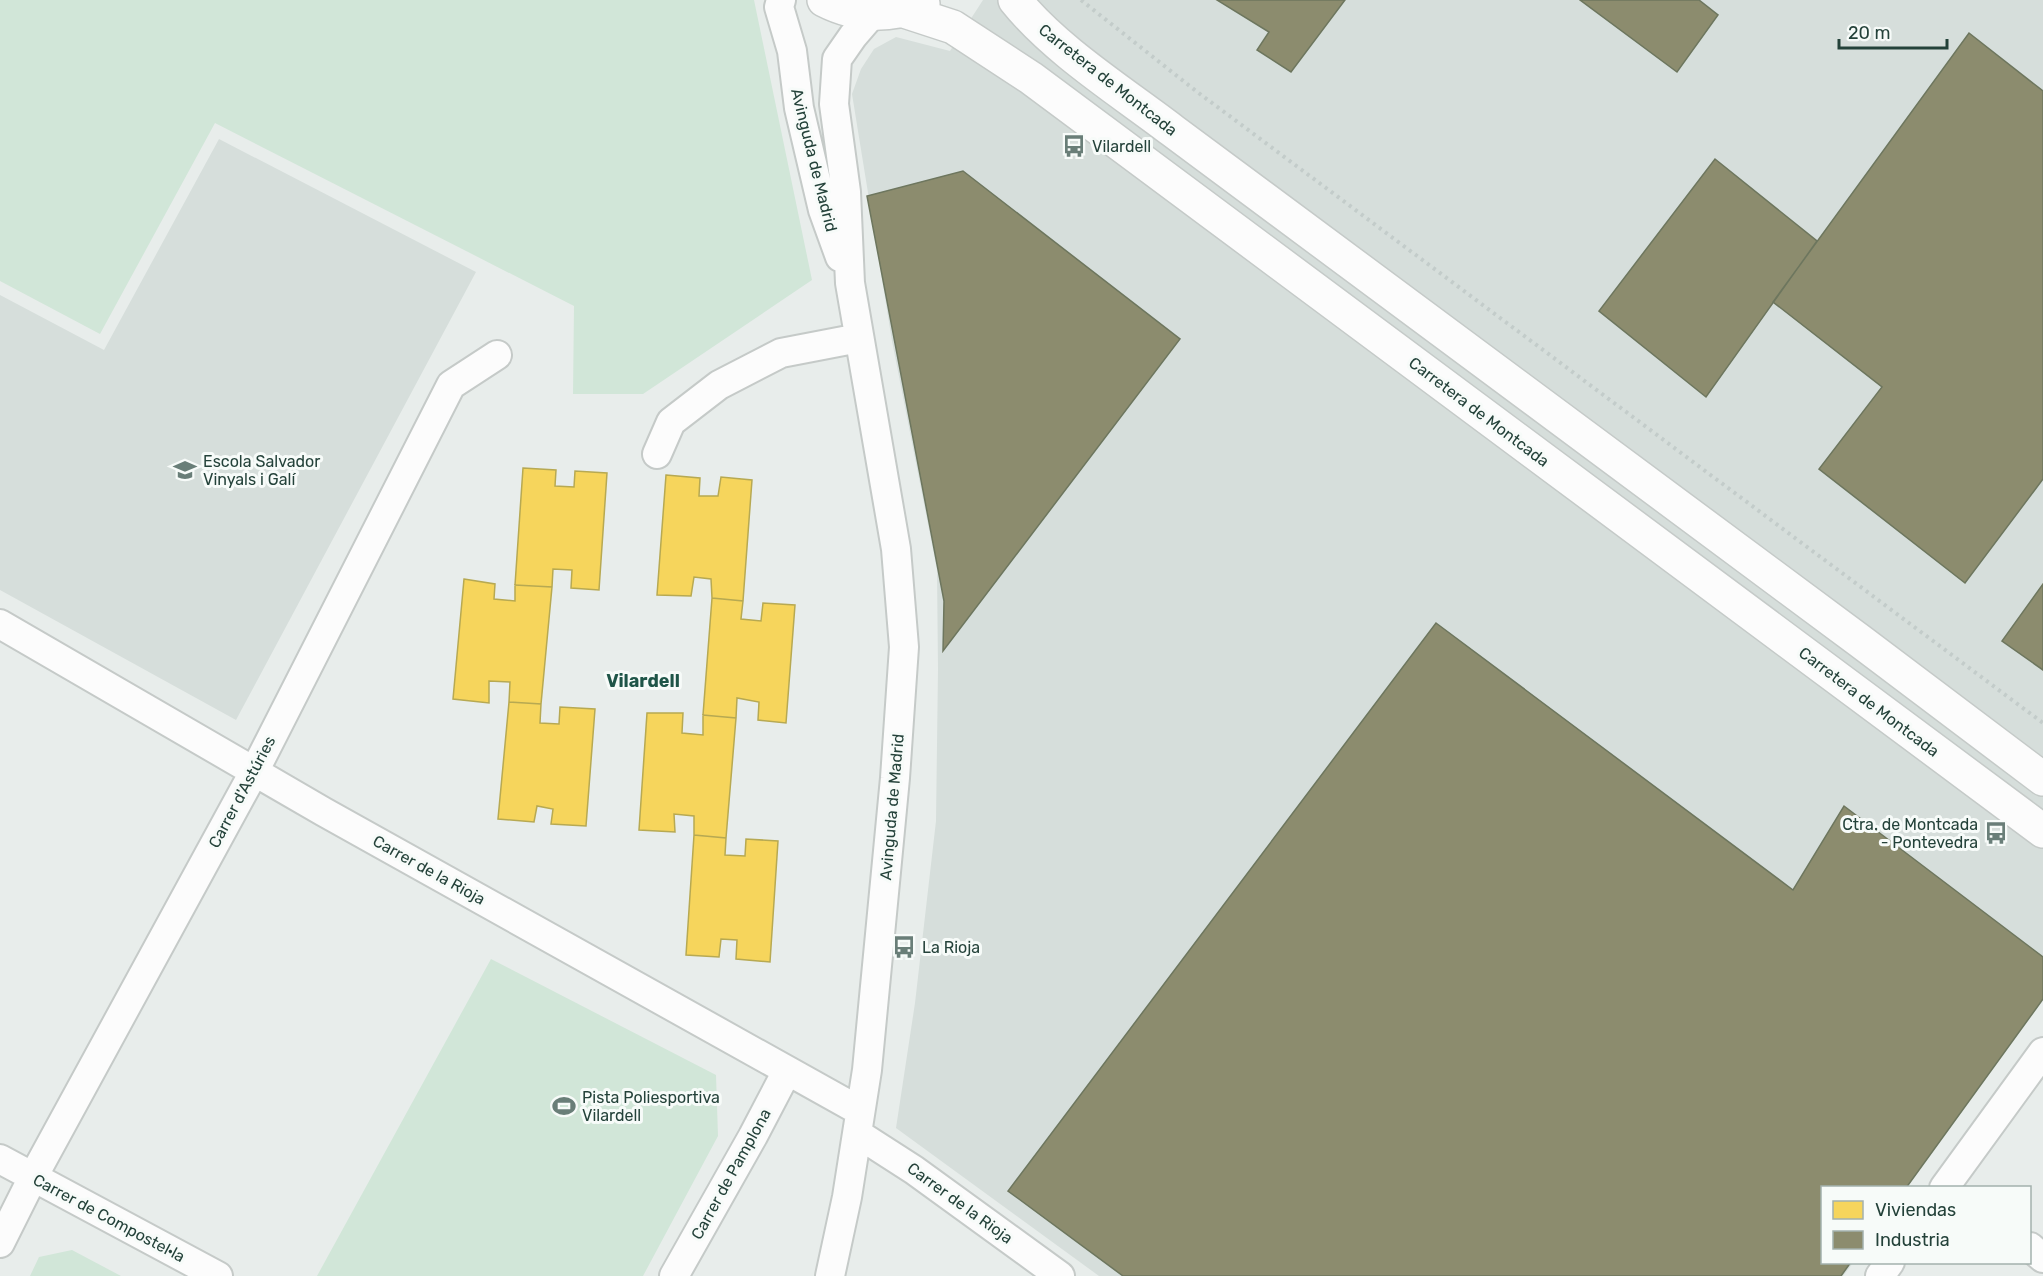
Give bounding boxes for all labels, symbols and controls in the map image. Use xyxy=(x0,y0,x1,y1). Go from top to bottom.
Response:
scale bar xyxy=(1839,12,1947,50)
street label: Carretera de Montcada xyxy=(1035,20,1181,140)
text: 20 m xyxy=(1848,22,1890,44)
street label: Avinguda de Madrid xyxy=(787,86,841,234)
bus stop icon: Vilardell xyxy=(1061,133,1087,159)
place label: Vilardell xyxy=(1092,137,1151,156)
street label: Carretera de Montcada xyxy=(1405,353,1553,471)
place label: Escola Salvador Vinyals i Galí xyxy=(203,452,320,489)
school or university icon: Escola Salvador Vinyals i Galí xyxy=(172,457,198,483)
street label: Carretera de Montcada xyxy=(1795,643,1943,761)
district label: Vilardell xyxy=(606,670,680,692)
street label: Carrer d'Astúries xyxy=(205,733,279,851)
street label: Avinguda de Madrid xyxy=(876,733,908,881)
place label: Ctra. de Montcada - Pontevedra xyxy=(1842,815,1978,852)
bus stop icon: Ctra. de Montcada - Pontevedra xyxy=(1983,820,2009,846)
street label: Carrer de la Rioja xyxy=(369,831,489,909)
bus stop icon: La Rioja xyxy=(891,934,917,960)
place label: La Rioja xyxy=(922,938,980,957)
place label: Pista Poliesportiva Vilardell xyxy=(582,1088,720,1125)
sports icon: Pista Poliesportiva Vilardell xyxy=(551,1093,577,1119)
street label: Carrer de Pamplona xyxy=(687,1105,775,1243)
street label: Carrer de la Rioja xyxy=(904,1158,1016,1248)
street label: Carrer de Compostel·la xyxy=(30,1170,188,1266)
legend xyxy=(1821,1186,2031,1264)
text: Viviendas xyxy=(1875,1199,1956,1221)
text: Industria xyxy=(1875,1229,1950,1251)

